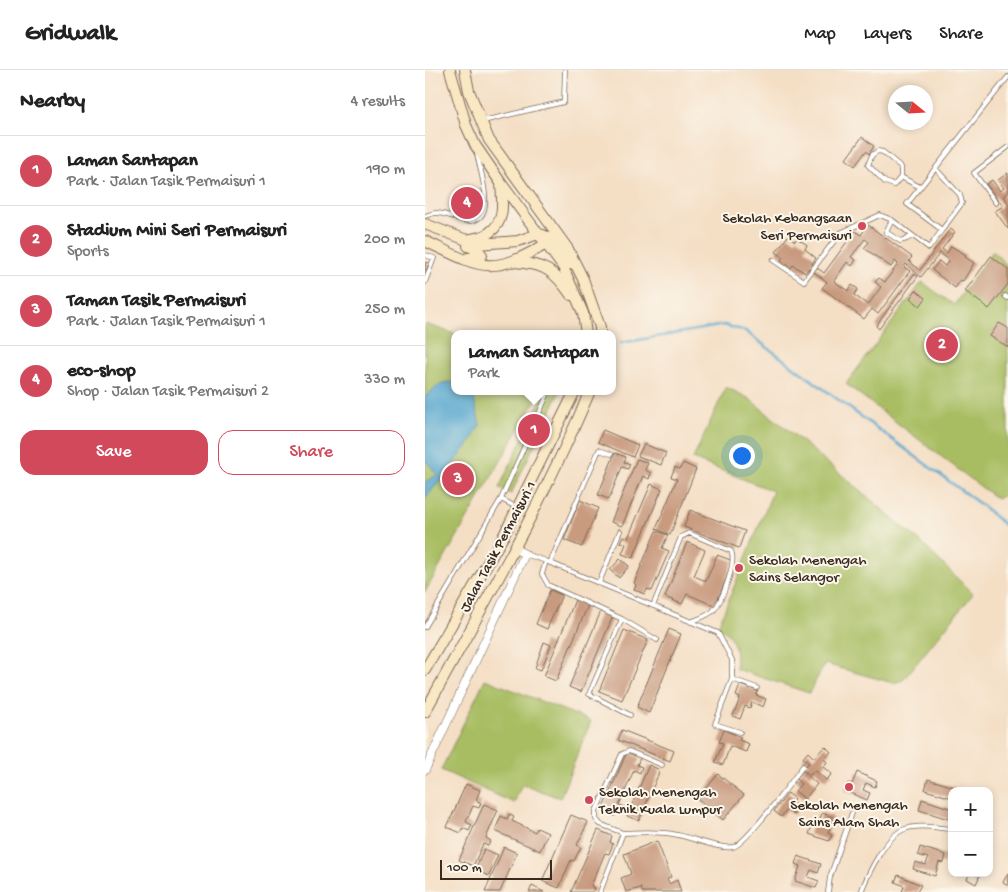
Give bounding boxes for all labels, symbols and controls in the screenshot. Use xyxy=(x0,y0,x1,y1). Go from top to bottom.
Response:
text: Gridwalk xyxy=(25,20,116,49)
text: Map xyxy=(804,24,836,45)
text: Layers xyxy=(864,24,911,45)
text: Share xyxy=(939,24,983,45)
north arrow xyxy=(888,85,933,130)
text: Nearby xyxy=(20,90,85,115)
text: 4 results xyxy=(350,93,405,112)
text: Laman Santapan xyxy=(67,150,198,173)
text: 1 xyxy=(33,161,39,180)
text: 190 m xyxy=(366,161,405,180)
text: Park · Jalan Tasik Permaisuri 1 xyxy=(67,173,266,192)
pin: 4 xyxy=(451,184,483,222)
place label: Sekolah Kebangsaan Seri Permaisuri xyxy=(722,210,852,245)
text: Stadium Mini Seri Permaisuri xyxy=(67,220,287,243)
marker: Sekolah Kebangsaan Seri Permaisuri xyxy=(856,220,868,232)
text: 2 xyxy=(32,231,40,250)
text: 200 m xyxy=(364,231,405,250)
text: Sports xyxy=(67,243,109,262)
text: Taman Tasik Permaisuri xyxy=(67,290,246,313)
text: 3 xyxy=(32,301,40,320)
text: 250 m xyxy=(365,301,405,320)
text: Park · Jalan Tasik Permaisuri 1 xyxy=(67,313,266,332)
pin: 2 xyxy=(926,326,958,364)
popup xyxy=(451,330,616,395)
text: Laman Santapan xyxy=(468,342,599,365)
text: eco-shop xyxy=(67,360,136,383)
text: Park xyxy=(468,365,499,384)
text: 4 xyxy=(32,371,40,390)
text: 330 m xyxy=(364,371,405,390)
text: Shop · Jalan Tasik Permaisuri 2 xyxy=(67,383,269,402)
pin: 1 xyxy=(518,411,550,449)
button: Save xyxy=(20,430,208,475)
button: Share xyxy=(218,430,405,475)
your location xyxy=(729,443,755,469)
pin: 3 xyxy=(442,460,474,498)
street label: Jalan Tasik Permaisuri 1 xyxy=(457,478,541,616)
place label: Sekolah Menengah Sains Selangor xyxy=(749,552,866,587)
marker: Sekolah Menengah Sains Selangor xyxy=(733,562,745,574)
marker: Sekolah Menengah Sains Alam Shah xyxy=(843,781,855,793)
place label: Sekolah Menengah Teknik Kuala Lumpur xyxy=(598,784,723,819)
map controls xyxy=(948,787,993,877)
button: + xyxy=(948,787,993,832)
marker: Sekolah Menengah Teknik Kuala Lumpur xyxy=(583,794,595,806)
place label: Sekolah Menengah Sains Alam Shah xyxy=(790,797,908,832)
button: − xyxy=(948,832,993,877)
scale bar xyxy=(440,857,553,880)
text: 100 m xyxy=(447,860,482,877)

